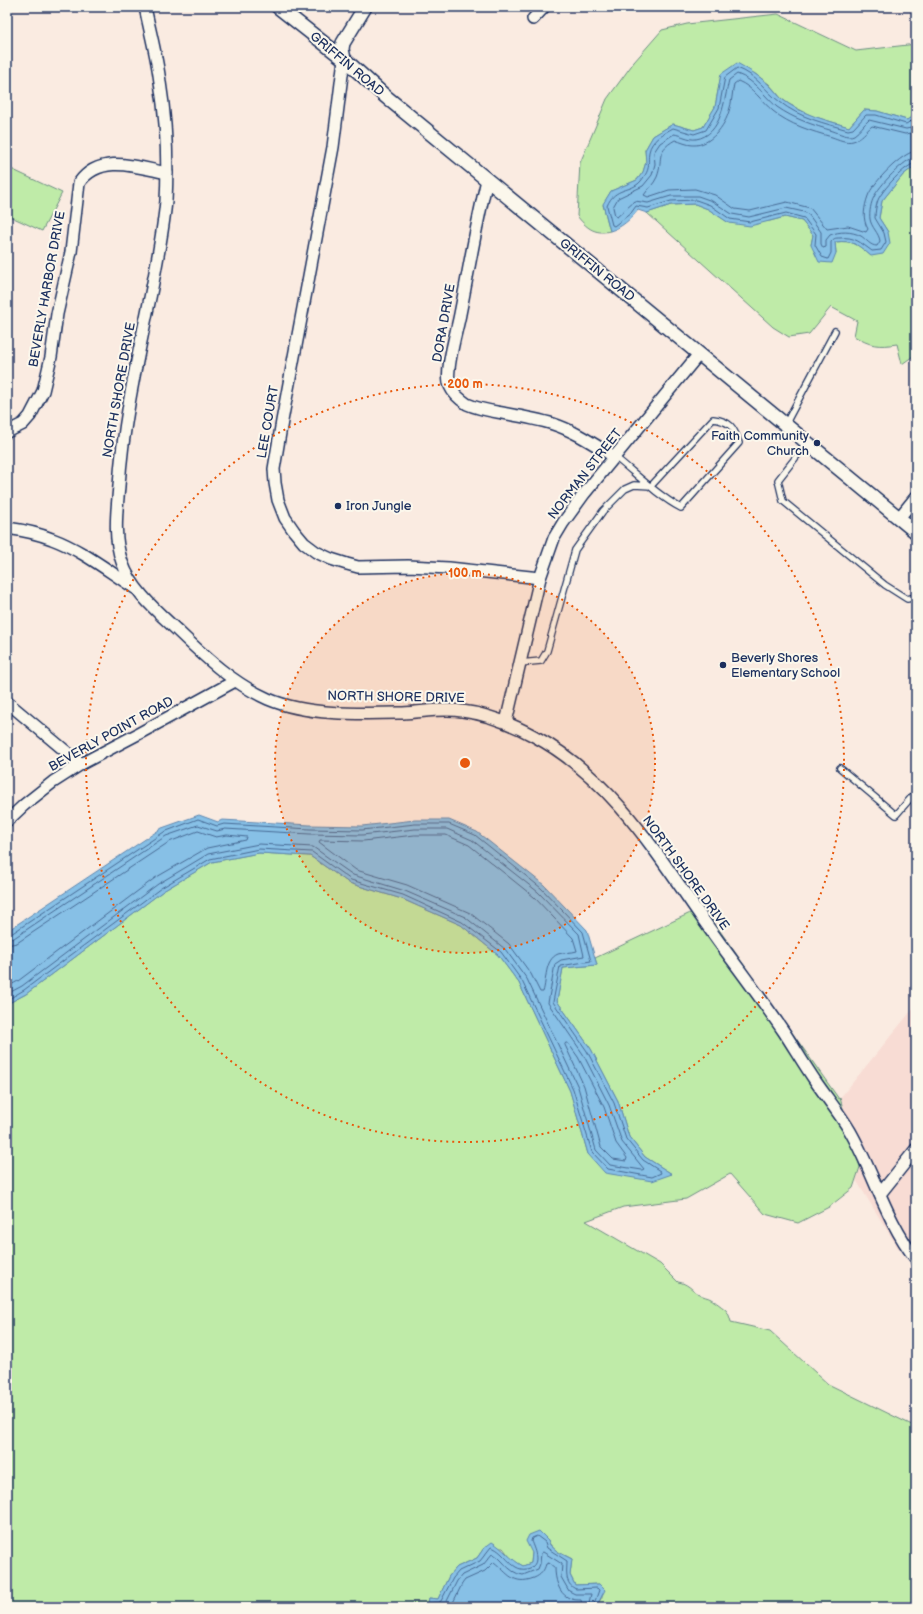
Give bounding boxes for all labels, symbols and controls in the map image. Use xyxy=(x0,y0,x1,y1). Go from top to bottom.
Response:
street label: GRIFFIN ROAD xyxy=(307,28,387,100)
street label: BEVERLY HARBOR DRIVE xyxy=(25,209,69,368)
street label: GRIFFIN ROAD xyxy=(556,235,638,305)
street label: DORA DRIVE xyxy=(429,282,459,363)
street label: NORTH SHORE DRIVE xyxy=(99,321,139,459)
text: 200 m xyxy=(447,377,483,392)
street label: LEE COURT xyxy=(254,384,282,460)
street label: NORMAN STREET xyxy=(545,425,626,523)
place label: Faith Community Church xyxy=(711,428,809,459)
marker: Faith Community Church xyxy=(812,438,822,448)
place label: Iron Jungle xyxy=(346,498,412,514)
marker: Iron Jungle xyxy=(333,501,343,511)
text: 100 m xyxy=(448,566,482,581)
place label: Beverly Shores Elementary School xyxy=(731,650,840,681)
marker: Beverly Shores Elementary School xyxy=(718,660,728,670)
street label: NORTH SHORE DRIVE xyxy=(327,688,465,706)
street label: BEVERLY POINT ROAD xyxy=(46,693,176,775)
centre of rings xyxy=(458,756,472,770)
street label: NORTH SHORE DRIVE xyxy=(639,813,733,934)

